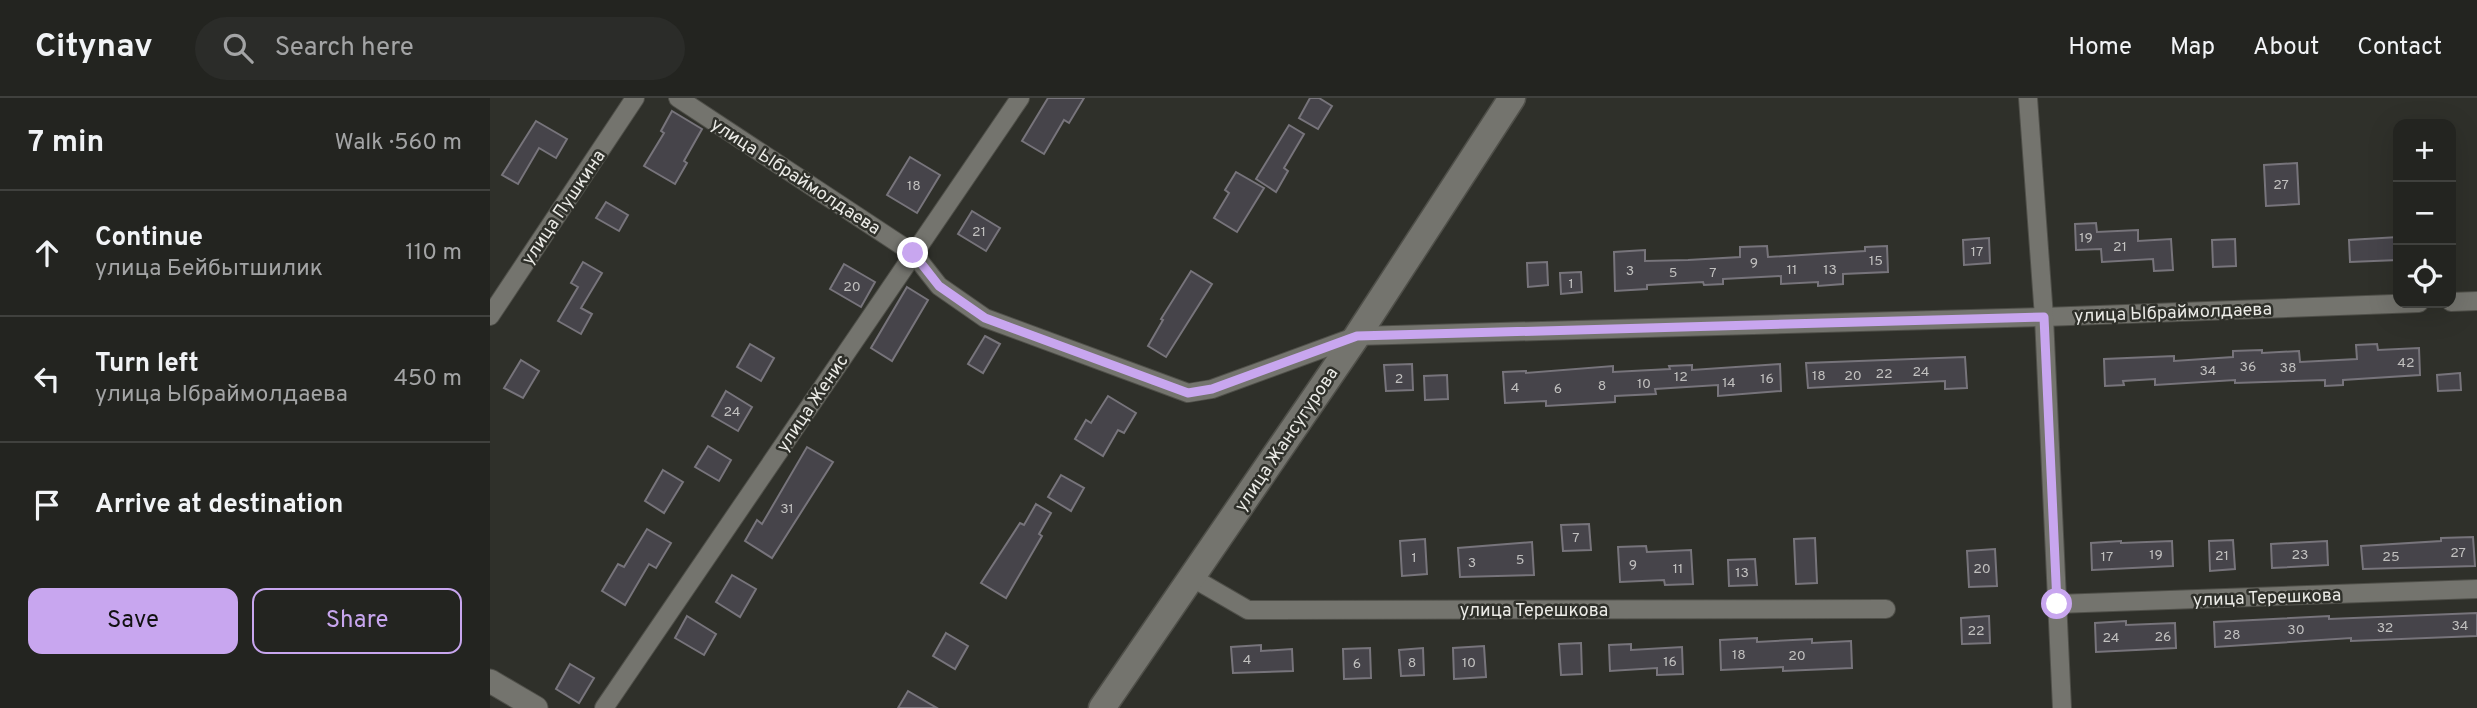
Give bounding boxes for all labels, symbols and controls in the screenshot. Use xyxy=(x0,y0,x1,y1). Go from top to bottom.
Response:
search box xyxy=(195,17,685,80)
text: Citynav xyxy=(35,27,153,69)
icon: search xyxy=(219,29,257,67)
text: Search here xyxy=(275,32,414,65)
text: Home xyxy=(2068,33,2132,63)
text: Map xyxy=(2170,33,2215,63)
text: About xyxy=(2253,33,2319,63)
text: Contact xyxy=(2357,33,2442,63)
street label: улица Ыбраймолдаева xyxy=(706,114,884,241)
map controls xyxy=(2393,119,2456,308)
button: + xyxy=(2393,119,2456,182)
text: 7 min xyxy=(28,125,104,162)
text: Walk · 560 m xyxy=(334,129,462,158)
street label: улица Пушкина xyxy=(517,146,611,270)
house number: 27 xyxy=(2273,177,2289,194)
house number: 18 xyxy=(907,178,921,195)
button: − xyxy=(2393,182,2456,245)
text: Continue xyxy=(95,222,203,255)
house number: 21 xyxy=(972,224,986,241)
house number: 19 xyxy=(2079,230,2093,247)
icon: ahead xyxy=(28,234,66,272)
route end xyxy=(897,237,928,268)
text: 110 m xyxy=(405,239,462,268)
house number: 21 xyxy=(2113,239,2127,256)
house number: 17 xyxy=(1971,244,1983,261)
button: locate xyxy=(2393,245,2456,308)
house number: 15 xyxy=(1869,253,1883,270)
text: улица Бейбытшилик xyxy=(95,255,323,284)
house number: 9 xyxy=(1750,255,1758,272)
house number: 11 xyxy=(1787,262,1797,279)
house number: 13 xyxy=(1823,262,1837,279)
house number: 3 xyxy=(1626,263,1634,280)
house number: 5 xyxy=(1669,265,1677,282)
house number: 7 xyxy=(1709,265,1717,282)
house number: 1 xyxy=(1568,276,1574,293)
house number: 20 xyxy=(843,279,861,296)
street label: улица Ыбраймолдаева xyxy=(2074,299,2272,328)
text: Turn left xyxy=(95,348,199,381)
street label: улица Женис xyxy=(772,351,854,457)
house number: 42 xyxy=(2397,355,2415,372)
house number: 36 xyxy=(2240,359,2256,376)
icon: left xyxy=(28,360,66,398)
house number: 38 xyxy=(2280,360,2296,377)
street label: улица Жансугурова xyxy=(1230,363,1344,517)
house number: 34 xyxy=(2199,363,2217,380)
house number: 24 xyxy=(1912,364,1930,381)
text: 450 m xyxy=(394,365,462,394)
house number: 22 xyxy=(1875,366,1893,383)
house number: 18 xyxy=(1812,368,1826,385)
house number: 20 xyxy=(1844,368,1862,385)
house number: 12 xyxy=(1674,369,1688,386)
house number: 2 xyxy=(1395,371,1403,388)
house number: 16 xyxy=(1760,371,1774,388)
house number: 14 xyxy=(1722,375,1736,392)
house number: 10 xyxy=(1637,376,1651,393)
house number: 8 xyxy=(1598,378,1606,395)
house number: 4 xyxy=(1511,380,1519,397)
text: улица Ыбраймолдаева xyxy=(95,381,348,410)
house number: 6 xyxy=(1554,381,1562,398)
house number: 24 xyxy=(723,404,741,421)
icon: arrive xyxy=(28,486,66,524)
text: Arrive at destination xyxy=(95,489,343,522)
house number: 31 xyxy=(780,501,794,518)
house number: 7 xyxy=(1572,530,1580,547)
house number: 27 xyxy=(2450,545,2466,562)
house number: 19 xyxy=(2149,547,2163,564)
house number: 23 xyxy=(2292,547,2309,564)
house number: 21 xyxy=(2215,548,2229,565)
house number: 17 xyxy=(2101,549,2113,566)
house number: 25 xyxy=(2382,549,2400,566)
house number: 1 xyxy=(1411,550,1417,567)
house number: 5 xyxy=(1516,552,1524,569)
house number: 3 xyxy=(1468,555,1476,572)
house number: 9 xyxy=(1629,557,1637,574)
house number: 11 xyxy=(1673,561,1683,578)
house number: 20 xyxy=(1973,561,1991,578)
house number: 13 xyxy=(1735,565,1749,582)
street label: улица Терешкова xyxy=(2192,584,2342,613)
button: Save xyxy=(28,588,238,654)
button: Share xyxy=(252,588,462,654)
route start xyxy=(2041,588,2072,619)
street label: улица Терешкова xyxy=(1460,600,1608,623)
house number: 34 xyxy=(2451,618,2469,635)
house number: 32 xyxy=(2377,620,2393,637)
house number: 30 xyxy=(2287,622,2305,639)
house number: 22 xyxy=(1967,623,1985,640)
house number: 28 xyxy=(2223,627,2241,644)
house number: 26 xyxy=(2155,629,2171,646)
house number: 24 xyxy=(2102,630,2120,647)
house number: 18 xyxy=(1732,647,1746,664)
house number: 20 xyxy=(1788,648,1806,665)
house number: 4 xyxy=(1243,652,1251,669)
house number: 16 xyxy=(1663,654,1677,671)
house number: 8 xyxy=(1408,655,1416,672)
house number: 10 xyxy=(1462,655,1476,672)
house number: 6 xyxy=(1353,656,1361,673)

